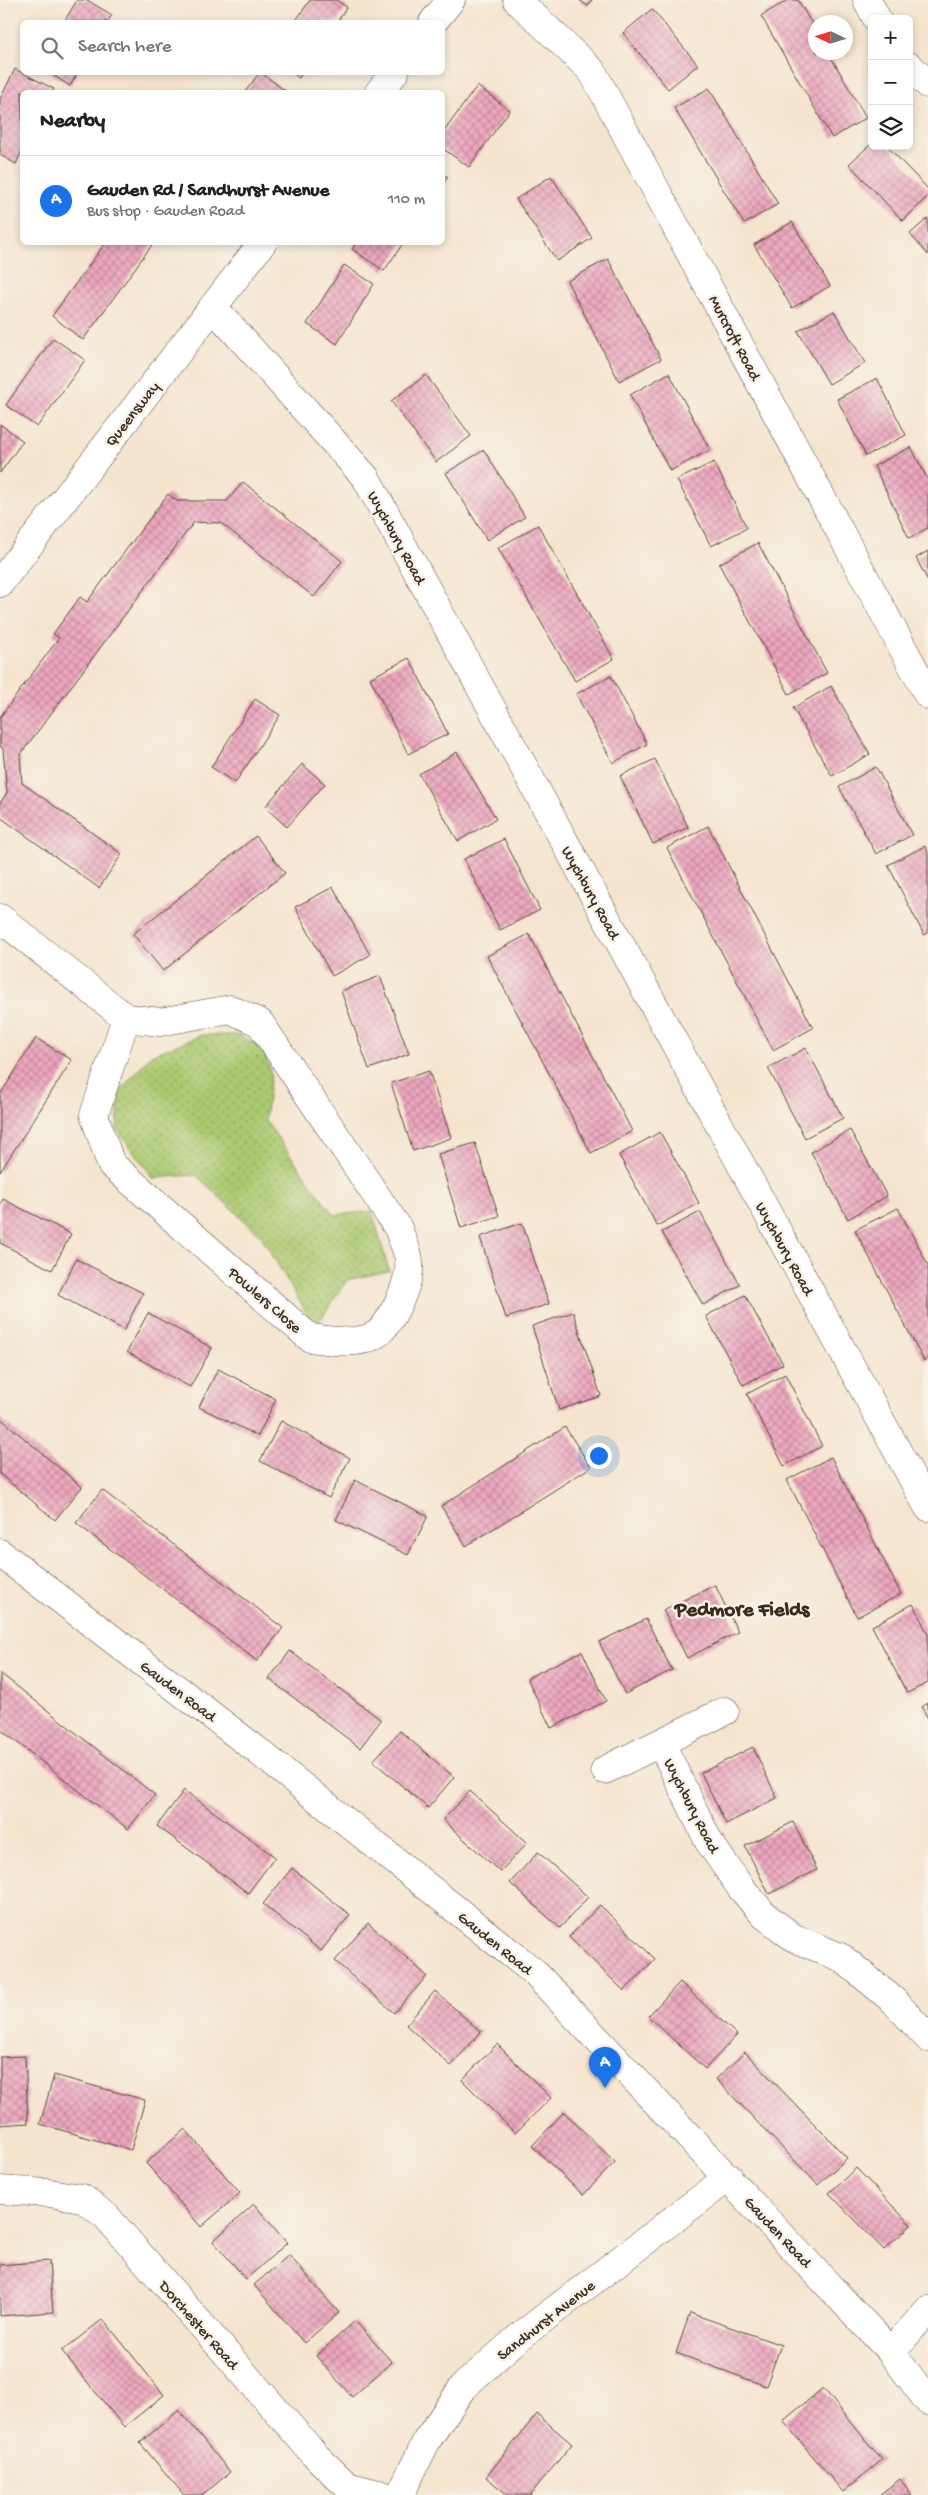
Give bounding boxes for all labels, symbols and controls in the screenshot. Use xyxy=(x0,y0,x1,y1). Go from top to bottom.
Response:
north arrow xyxy=(808,15,853,60)
map controls xyxy=(868,15,913,150)
button: + xyxy=(868,15,913,60)
search box xyxy=(20,20,445,75)
icon: search xyxy=(38,34,66,62)
text: Search here xyxy=(78,36,172,59)
button: − xyxy=(868,60,913,105)
button: layers xyxy=(868,105,913,150)
text: Nearby xyxy=(40,110,105,135)
text: Gauden Rd / Sandhurst Avenue xyxy=(87,180,329,203)
text: A xyxy=(51,191,61,210)
text: 110 m xyxy=(388,191,425,210)
text: Bus stop · Gauden Road xyxy=(87,203,244,222)
street label: Murcroft Road xyxy=(702,293,764,386)
street label: Queensway xyxy=(102,379,165,452)
street label: Wychbury Road xyxy=(361,489,429,590)
street label: Wychbury Road xyxy=(555,844,623,945)
street label: Wychbury Road xyxy=(749,1200,817,1301)
street label: Powlers Close xyxy=(222,1264,305,1339)
your location xyxy=(586,1443,612,1469)
district label: Pedmore Fields xyxy=(674,1599,811,1624)
street label: Gauden Road xyxy=(135,1658,220,1729)
street label: Wychbury Road xyxy=(658,1756,723,1859)
street label: Gauden Road xyxy=(453,1909,536,1982)
pin: A xyxy=(589,2047,621,2088)
street label: Gauden Road xyxy=(739,2194,815,2274)
street label: Dorchester Road xyxy=(153,2277,242,2376)
street label: Sandhurst Avenue xyxy=(494,2277,601,2366)

